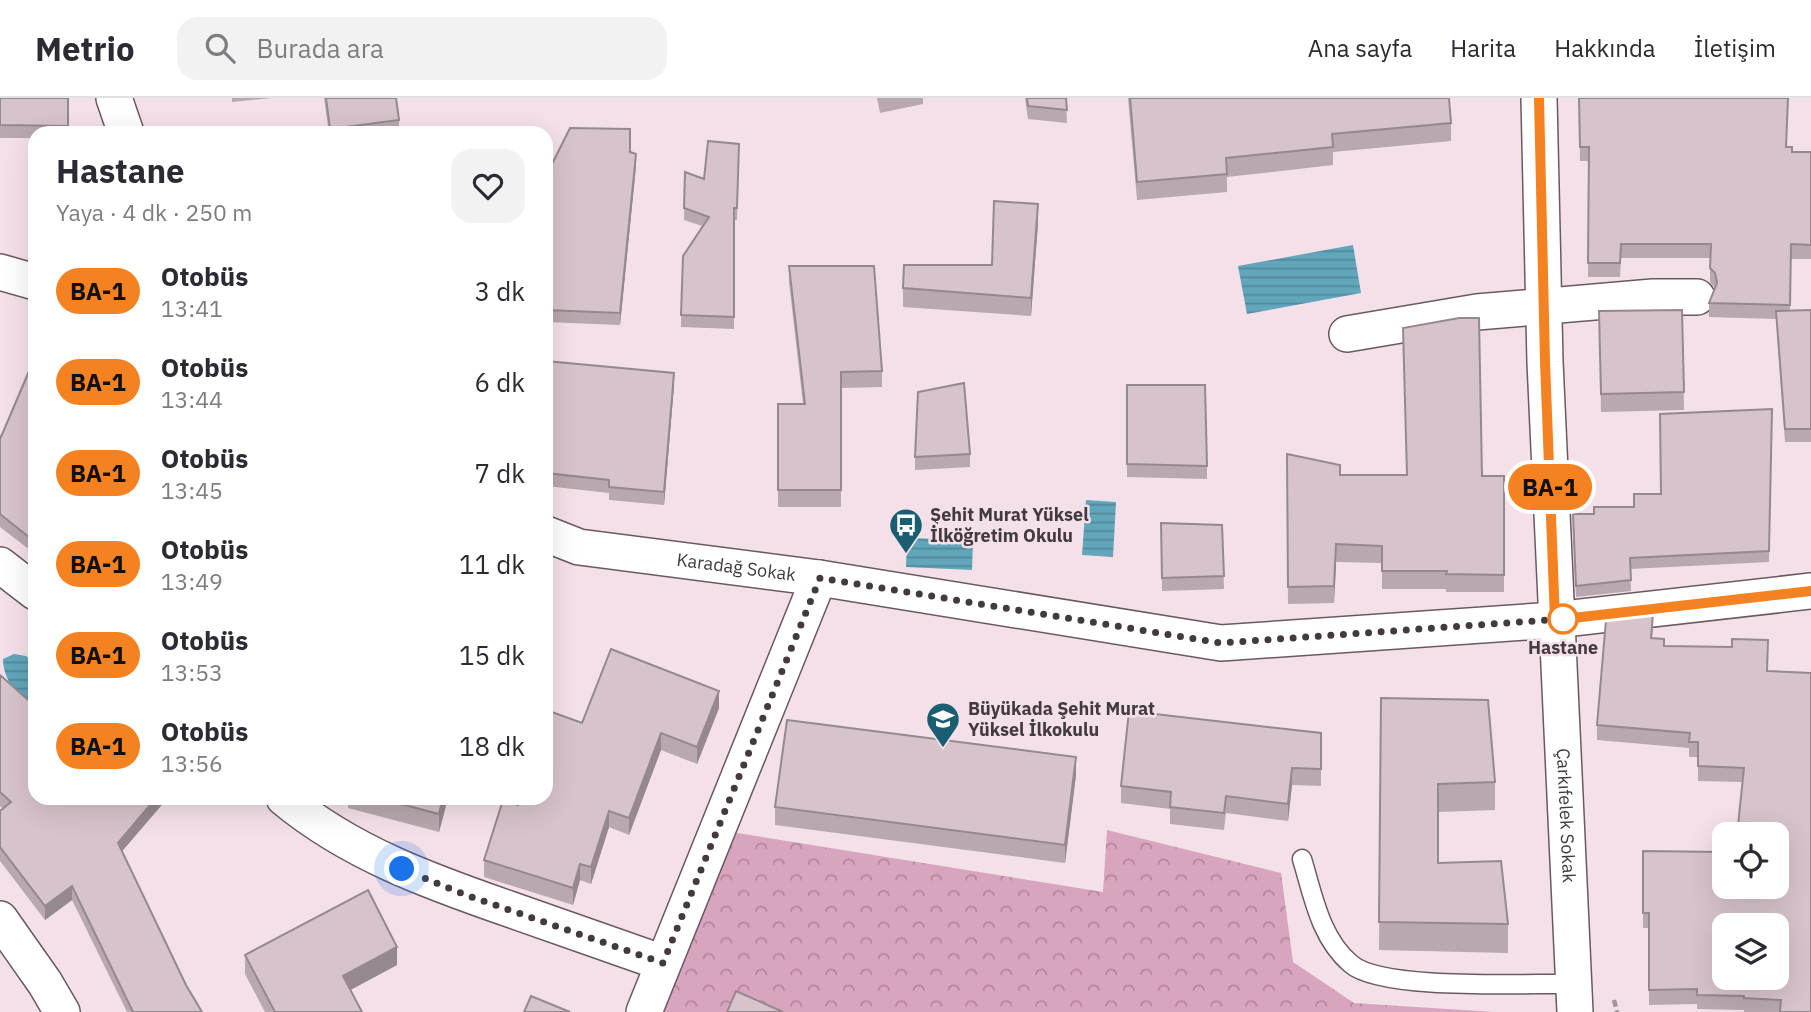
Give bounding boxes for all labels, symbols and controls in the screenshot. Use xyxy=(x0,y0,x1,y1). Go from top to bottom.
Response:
search box xyxy=(177,17,667,80)
text: Metrio xyxy=(35,27,135,70)
icon: search xyxy=(201,29,239,67)
text: Burada ara xyxy=(257,31,384,65)
text: Ana sayfa xyxy=(1308,32,1412,64)
text: Harita xyxy=(1450,32,1516,64)
text: Hakkında xyxy=(1554,32,1656,64)
text: İletişim xyxy=(1694,32,1776,64)
text: Hastane xyxy=(56,149,185,192)
button: heart xyxy=(451,149,525,223)
text: Yaya · 4 dk · 250 m xyxy=(56,197,252,227)
text: Otobüs xyxy=(161,259,248,293)
text: 3 dk xyxy=(474,274,525,308)
text: BA-1 xyxy=(70,275,126,307)
text: 13:41 xyxy=(161,293,223,323)
text: Otobüs xyxy=(161,350,248,384)
text: 6 dk xyxy=(474,365,525,399)
text: BA-1 xyxy=(70,366,126,398)
text: 13:44 xyxy=(161,384,223,414)
text: Otobüs xyxy=(161,441,248,475)
text: 7 dk xyxy=(474,456,525,490)
text: BA-1 xyxy=(70,457,126,489)
line badge: BA-1 xyxy=(1501,464,1599,510)
text: BA-1 xyxy=(1522,471,1578,503)
text: 13:45 xyxy=(161,475,223,505)
place label: Şehit Murat Yüksel İlköğretim Okulu xyxy=(930,503,1089,547)
bus stop icon: Şehit Murat Yüksel İlköğretim Okulu xyxy=(887,506,925,555)
text: Otobüs xyxy=(161,532,248,566)
text: 11 dk xyxy=(459,547,525,581)
text: BA-1 xyxy=(70,548,126,580)
street label: Karadağ Sokak xyxy=(675,548,798,586)
text: 13:49 xyxy=(161,566,223,596)
marker: Hastane xyxy=(1548,604,1578,634)
text: Otobüs xyxy=(161,623,248,657)
place label: Hastane xyxy=(1528,636,1598,659)
text: 15 dk xyxy=(459,638,525,672)
text: BA-1 xyxy=(70,639,126,671)
text: 13:53 xyxy=(161,657,223,687)
place label: Büyükada Şehit Murat Yüksel İlkokulu xyxy=(968,697,1155,741)
school or university icon: Büyükada Şehit Murat Yüksel İlkokulu xyxy=(924,700,962,749)
text: Otobüs xyxy=(161,714,248,748)
text: 18 dk xyxy=(459,729,525,763)
text: BA-1 xyxy=(70,730,126,762)
text: 13:56 xyxy=(161,748,223,778)
street label: Çarkıfelek Sokak xyxy=(1552,748,1581,884)
map controls xyxy=(1712,822,1789,990)
button: locate xyxy=(1712,822,1789,899)
your location xyxy=(384,851,419,886)
button: layers xyxy=(1712,913,1789,990)

